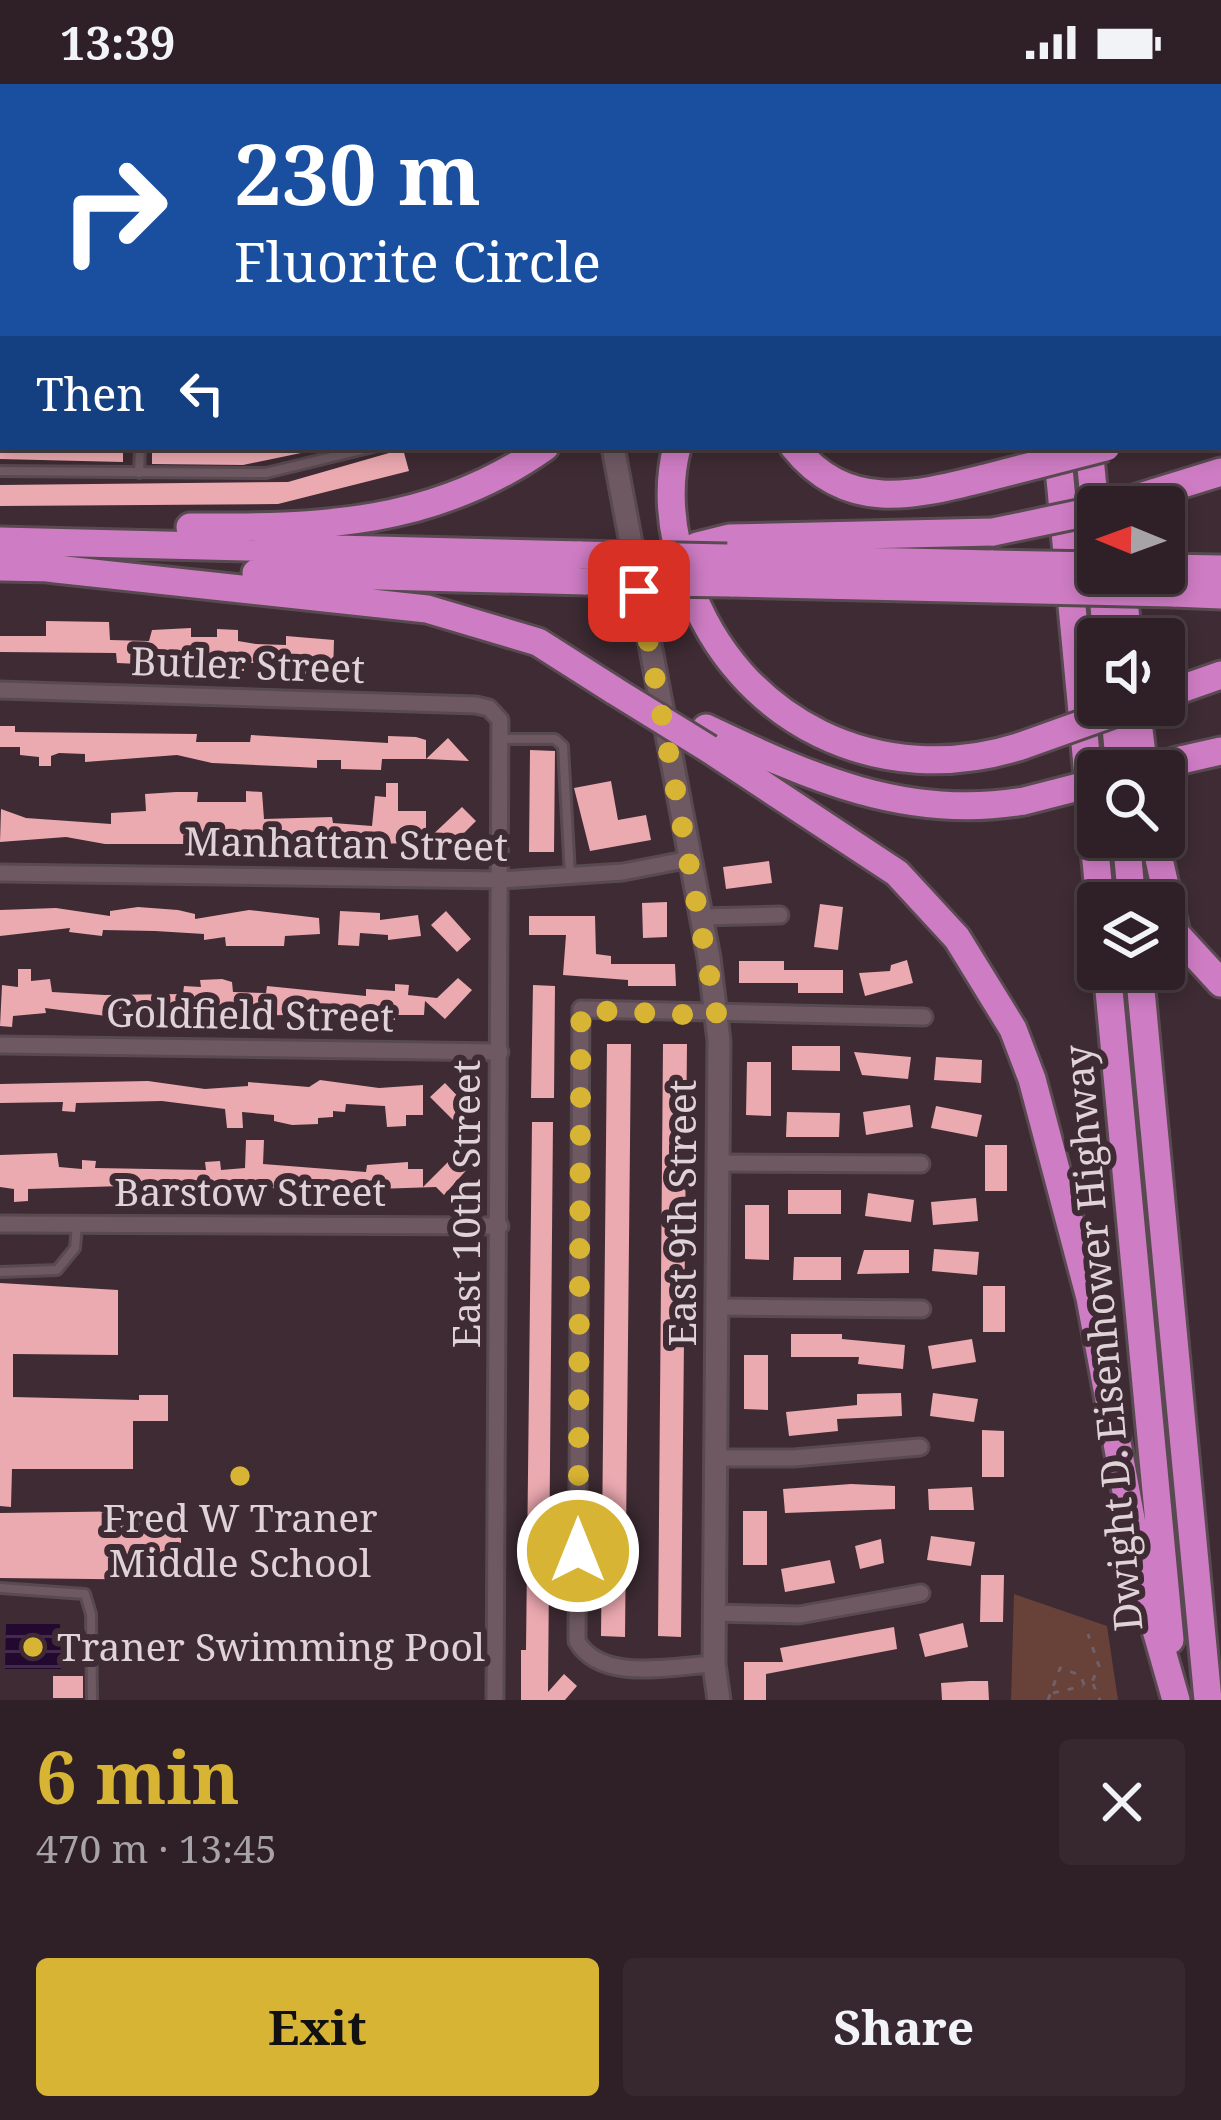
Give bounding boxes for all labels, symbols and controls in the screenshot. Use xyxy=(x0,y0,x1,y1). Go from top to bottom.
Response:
text: 13:39 xyxy=(60,12,175,73)
text: 230 m xyxy=(234,115,481,230)
icon: right xyxy=(36,132,192,288)
text: Fluorite Circle xyxy=(234,224,601,298)
icon: left xyxy=(169,360,235,426)
text: Then xyxy=(36,363,145,424)
north arrow xyxy=(1077,486,1185,594)
map controls xyxy=(1077,486,1185,990)
pin xyxy=(588,540,690,642)
icon: arrive xyxy=(606,558,672,624)
button: sound xyxy=(1077,618,1185,726)
street label: Butler Street xyxy=(130,633,366,694)
button: search xyxy=(1077,750,1185,858)
street label: Manhattan Street xyxy=(184,813,508,872)
button: layers xyxy=(1077,882,1185,990)
street label: Goldfield Street xyxy=(106,984,394,1043)
street label: Dwight D. Eisenhower Highway xyxy=(1049,1042,1154,1633)
street label: East 10th Street xyxy=(438,1060,491,1348)
street label: East 9th Street xyxy=(654,1080,707,1346)
street label: Barstow Street xyxy=(114,1164,386,1217)
marker: Fred W Traner Middle School xyxy=(227,1463,253,1489)
position arrow xyxy=(515,1488,641,1614)
place label: Fred W Traner Middle School xyxy=(102,1490,378,1588)
place label: Traner Swimming Pool xyxy=(57,1619,485,1672)
marker: Traner Swimming Pool xyxy=(20,1634,46,1660)
text: 6 min xyxy=(36,1727,240,1825)
button: close xyxy=(1059,1739,1185,1865)
text: 470 m · 13:45 xyxy=(36,1821,277,1874)
button: Exit xyxy=(36,1958,599,2096)
button: Share xyxy=(623,1958,1185,2096)

